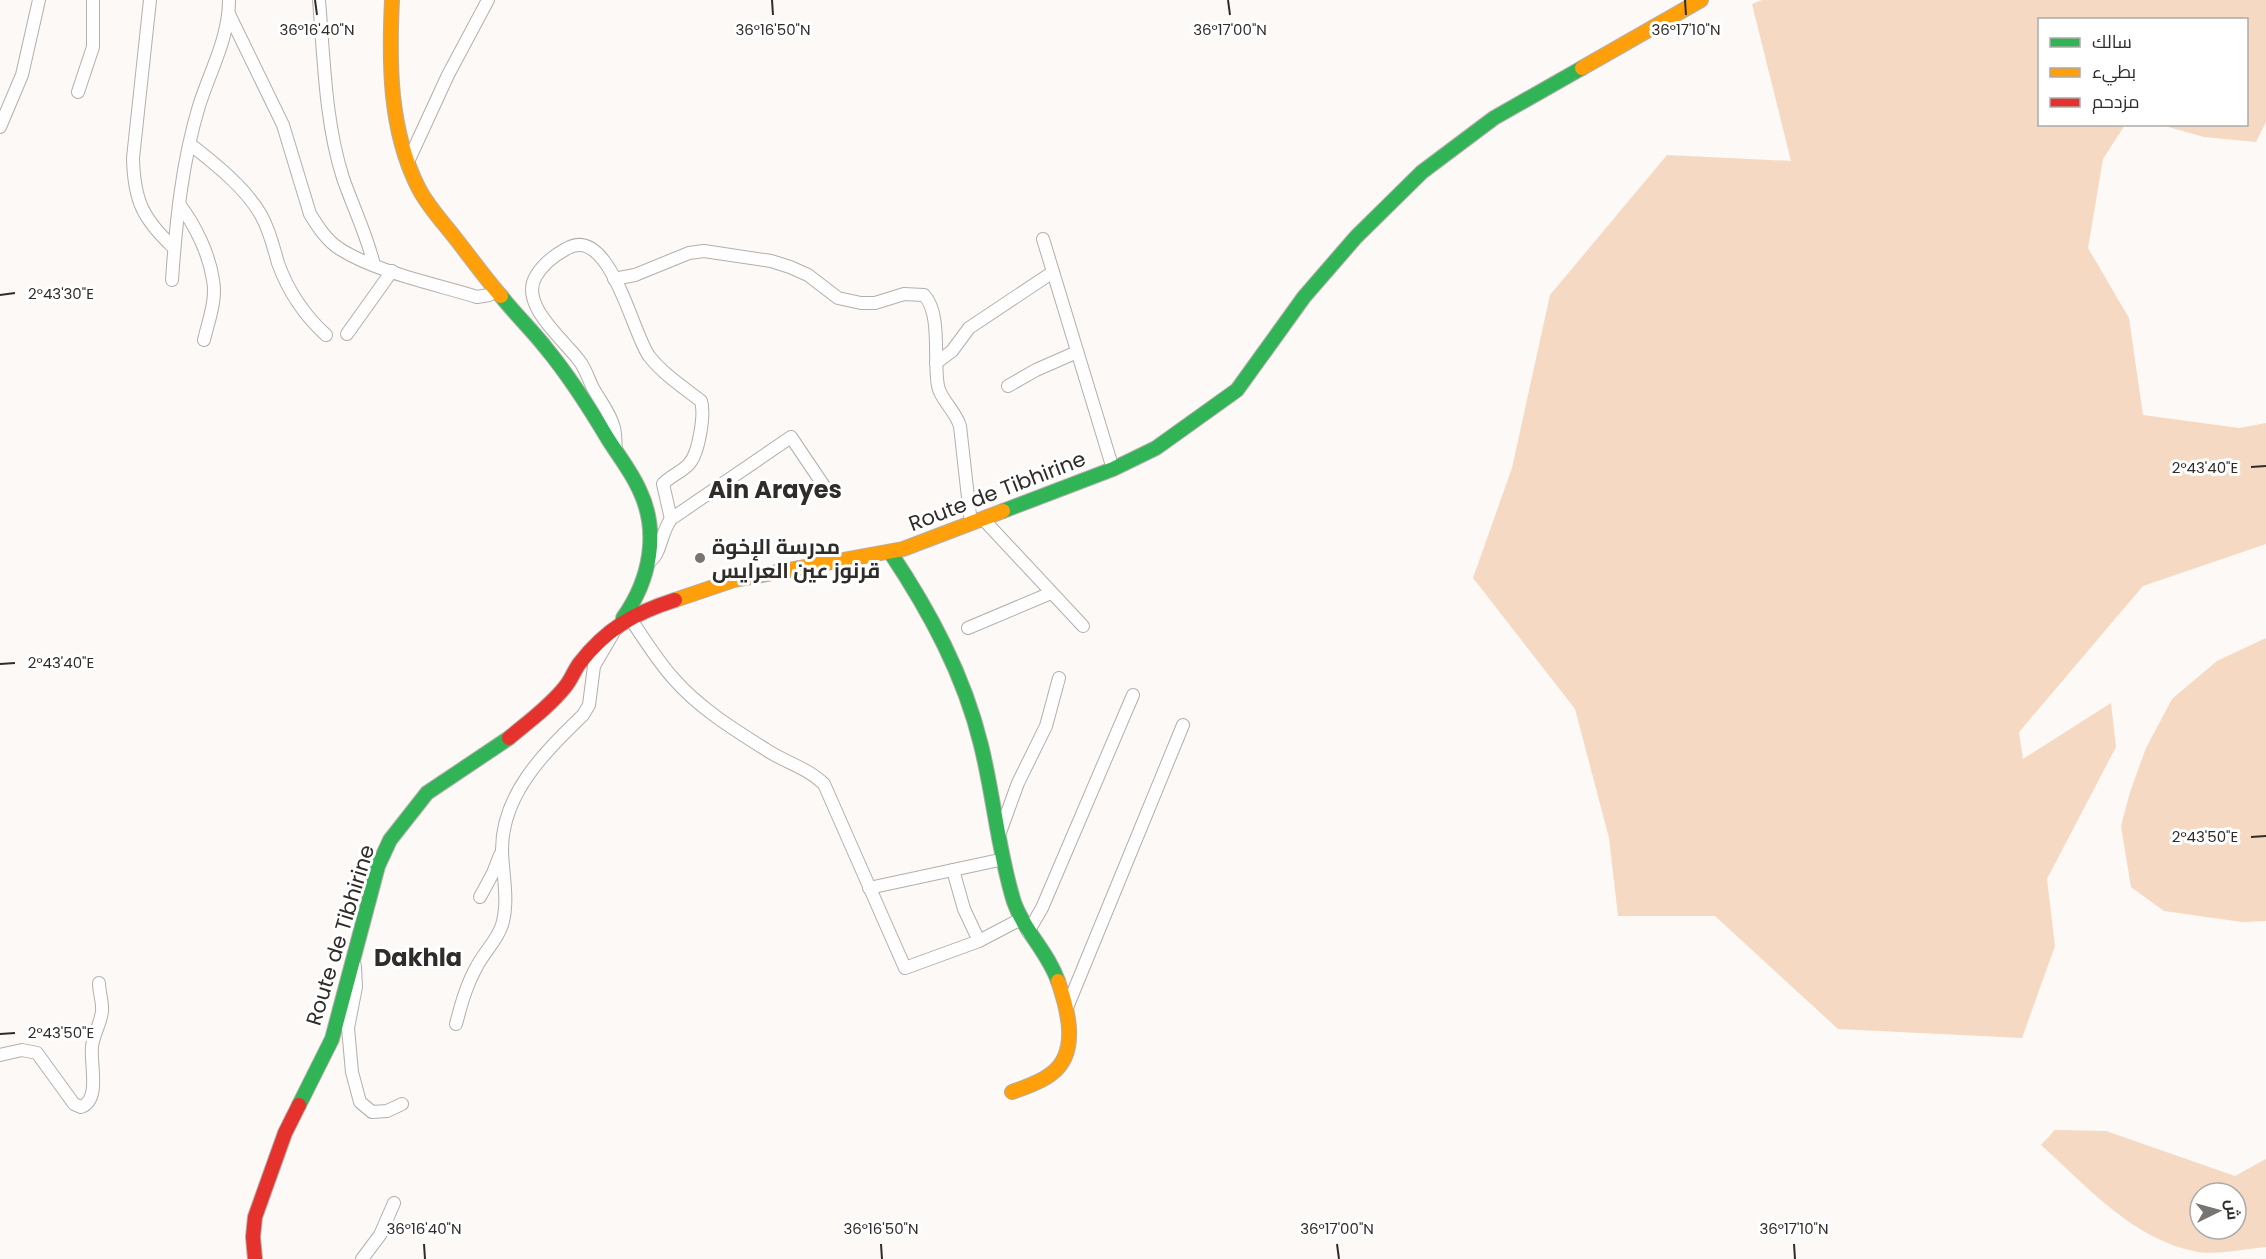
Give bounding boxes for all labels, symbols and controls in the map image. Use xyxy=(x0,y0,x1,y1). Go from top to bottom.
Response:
legend xyxy=(2038,18,2248,126)
text: 36°16'40"N xyxy=(279,19,355,40)
text: 36°16'50"N xyxy=(736,19,811,40)
text: 36°17'00"N xyxy=(1193,19,1267,40)
text: 36°17'10"N xyxy=(1651,19,1721,40)
text: سالك xyxy=(2092,29,2132,54)
text: بطيء xyxy=(2092,59,2136,86)
text: مزدحم xyxy=(2092,89,2140,114)
text: 2°43'30"E xyxy=(28,283,94,304)
street label: Route de Tibhirine xyxy=(904,444,1090,538)
text: 2°43'40"E xyxy=(2172,457,2238,478)
district label: Ain Arayes xyxy=(708,473,842,506)
place label: مدرسة الإخوة قرنوز عين العرايس xyxy=(712,532,880,585)
marker: مدرسة الإخوة قرنوز عين العرايس xyxy=(693,551,707,565)
text: 2°43'40"E xyxy=(28,652,94,673)
text: 2°43'50"E xyxy=(2172,826,2238,847)
street label: Route de Tibhirine xyxy=(299,841,381,1029)
district label: Dakhla xyxy=(374,941,462,974)
text: 2°43'50"E xyxy=(28,1022,94,1043)
north arrow xyxy=(2188,1181,2248,1241)
text: ش xyxy=(2220,1199,2245,1221)
text: 36°16'40"N xyxy=(386,1218,462,1239)
text: 36°16'50"N xyxy=(844,1218,919,1239)
text: 36°17'00"N xyxy=(1300,1218,1374,1239)
text: 36°17'10"N xyxy=(1759,1218,1829,1239)

